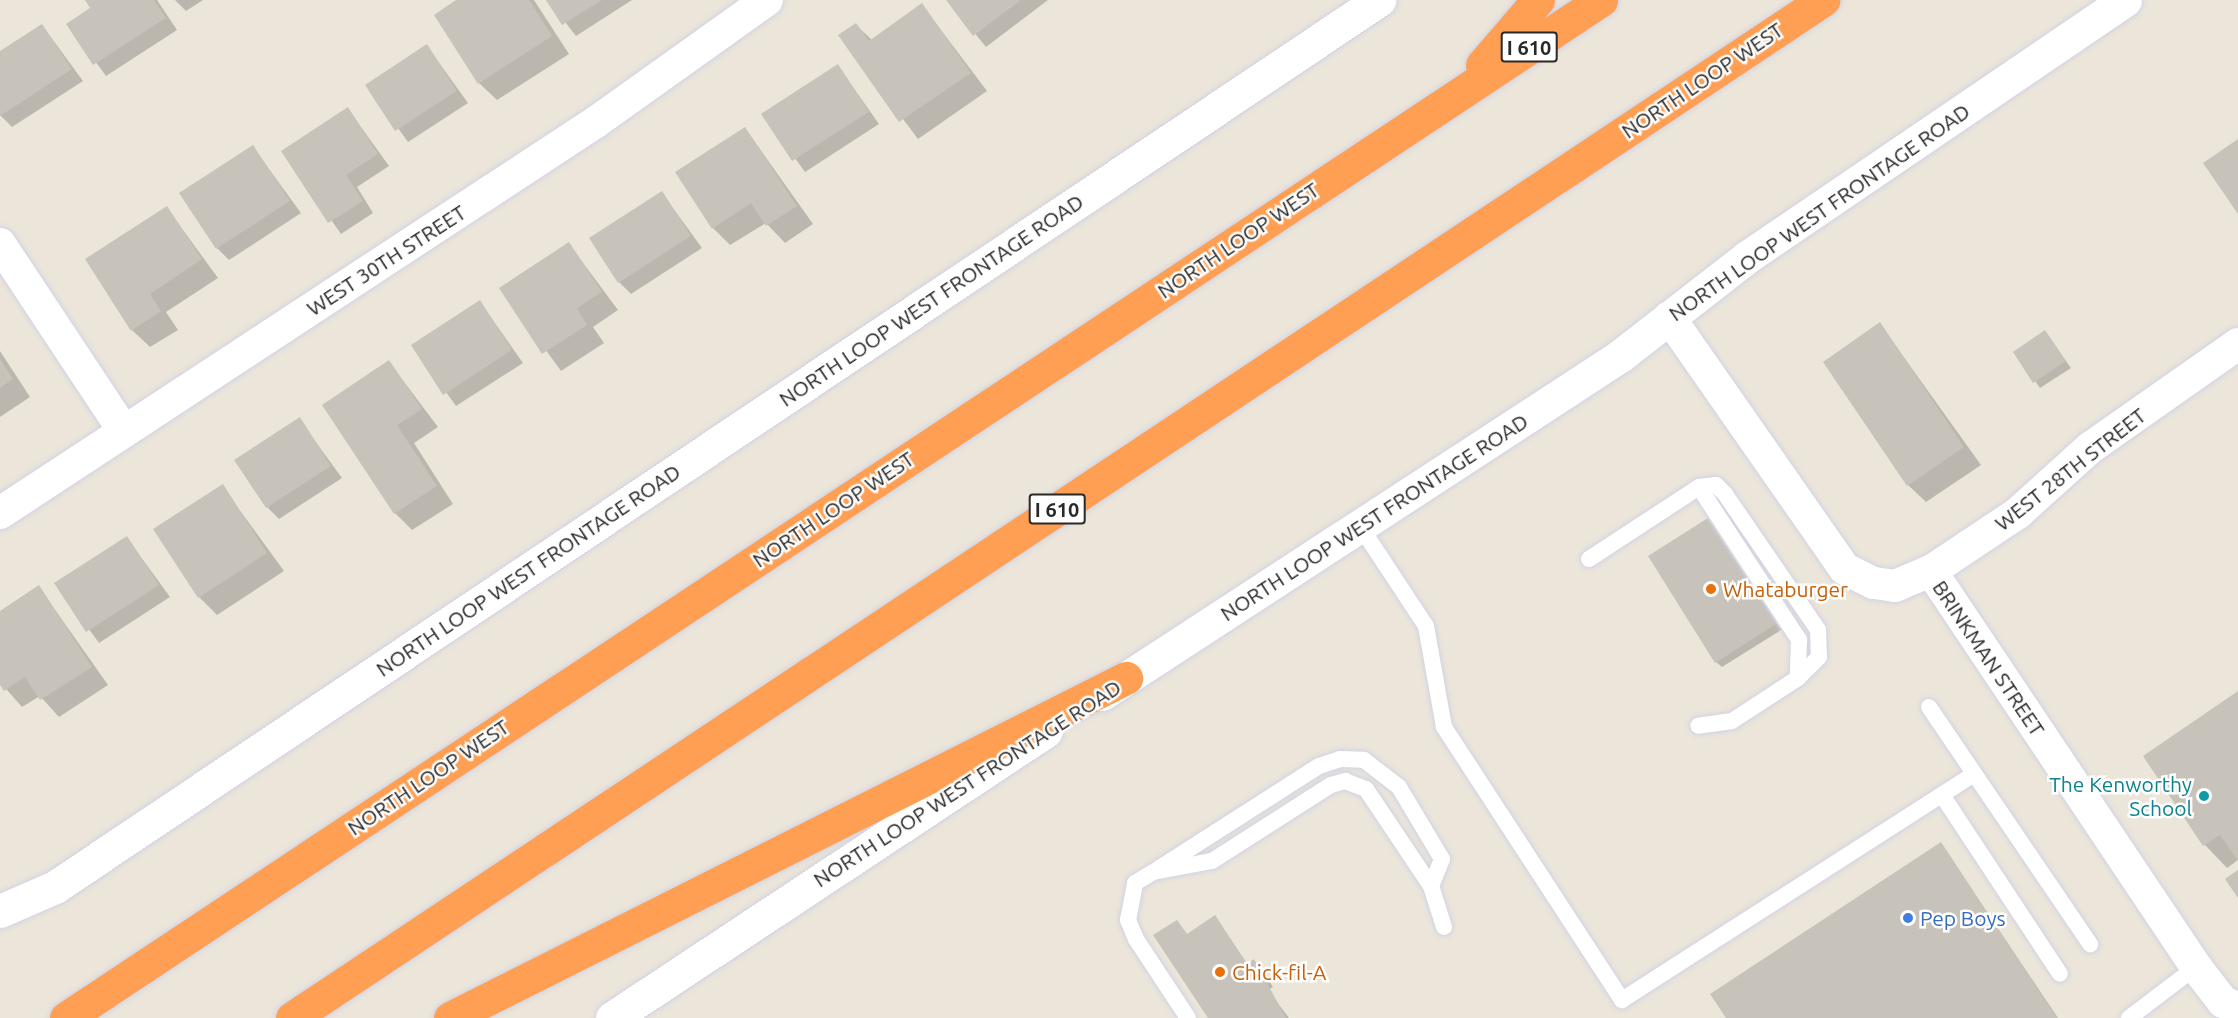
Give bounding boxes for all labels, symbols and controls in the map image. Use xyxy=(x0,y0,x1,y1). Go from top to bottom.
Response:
street label: NORTH LOOP WEST xyxy=(1616,17,1788,143)
road number: I 610 xyxy=(1500,30,1558,64)
street label: NORTH LOOP WEST FRONTAGE ROAD xyxy=(1664,98,1974,326)
street label: NORTH LOOP WEST xyxy=(1152,177,1324,303)
street label: NORTH LOOP WEST FRONTAGE ROAD xyxy=(774,188,1088,412)
street label: WEST 30TH STREET xyxy=(302,199,470,321)
street label: WEST 28TH STREET xyxy=(1990,402,2150,536)
street label: NORTH LOOP WEST FRONTAGE ROAD xyxy=(1216,408,1532,626)
street label: NORTH LOOP WEST xyxy=(747,446,919,572)
street label: NORTH LOOP WEST FRONTAGE ROAD xyxy=(371,458,685,682)
road number: I 610 xyxy=(1028,492,1086,526)
street label: BRINKMAN STREET xyxy=(1928,575,2050,741)
place label: Whataburger xyxy=(1723,576,1848,602)
marker: Whataburger xyxy=(1704,582,1718,596)
street label: NORTH LOOP WEST FRONTAGE ROAD xyxy=(809,674,1125,892)
street label: NORTH LOOP WEST xyxy=(342,714,514,840)
place label: The Kenworthy School xyxy=(2049,771,2192,821)
marker: The Kenworthy School xyxy=(2197,789,2211,803)
place label: Pep Boys xyxy=(1920,905,2006,931)
marker: Pep Boys xyxy=(1901,911,1915,925)
place label: Chick-fil-A xyxy=(1232,959,1326,985)
marker: Chick-fil-A xyxy=(1213,965,1227,979)

